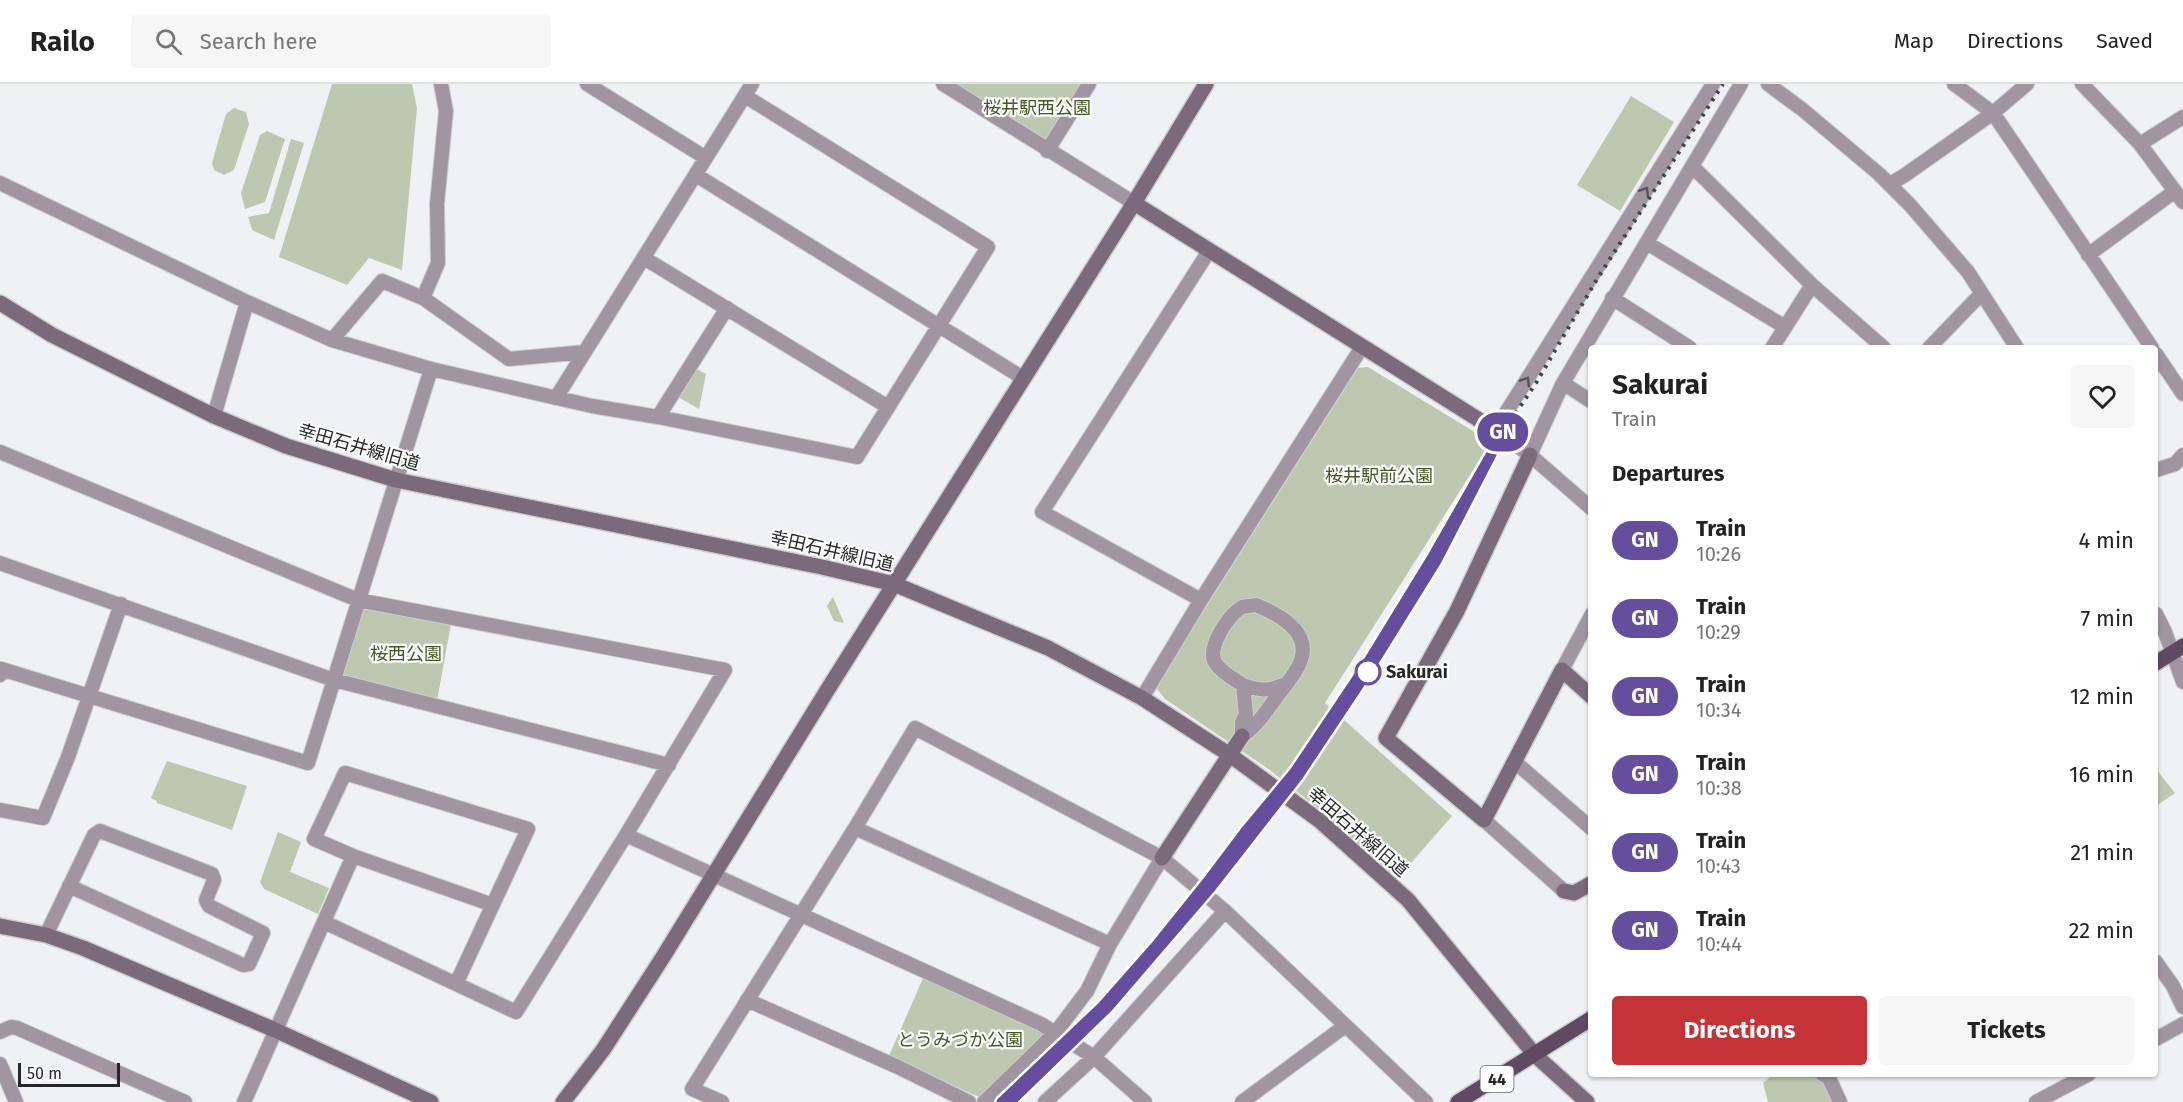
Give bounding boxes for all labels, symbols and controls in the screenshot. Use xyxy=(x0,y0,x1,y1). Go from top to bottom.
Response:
search box xyxy=(131,14,551,68)
text: Railo xyxy=(30,25,95,58)
icon: search xyxy=(152,25,185,58)
text: Search here xyxy=(200,28,317,55)
text: Map xyxy=(1894,28,1934,54)
text: Directions xyxy=(1967,28,2063,54)
text: Saved xyxy=(2096,28,2153,54)
park label: 桜井駅西公園 xyxy=(983,97,1091,119)
one-way arrow xyxy=(1638,187,1649,198)
button: heart xyxy=(2071,365,2134,428)
text: Sakurai xyxy=(1612,368,1708,401)
one-way arrow xyxy=(1519,377,1530,388)
text: Train xyxy=(1612,407,1657,431)
line badge: GN xyxy=(1476,412,1530,452)
street label: 幸田石井線旧道 xyxy=(295,419,423,475)
text: GN xyxy=(1489,419,1517,445)
text: Departures xyxy=(1612,460,1724,487)
park label: 桜井駅前公園 xyxy=(1325,465,1433,487)
text: Train xyxy=(1696,515,1746,542)
street label: 幸田石井線旧道 xyxy=(768,526,896,576)
text: GN xyxy=(1631,527,1659,553)
text: 4 min xyxy=(2079,527,2134,554)
text: 10:26 xyxy=(1696,542,1741,566)
text: Train xyxy=(1696,593,1746,620)
text: GN xyxy=(1631,605,1659,631)
text: 7 min xyxy=(2080,605,2134,632)
text: 10:29 xyxy=(1696,620,1741,644)
park label: 桜西公園 xyxy=(370,643,442,665)
marker: Sakurai xyxy=(1355,659,1381,685)
place label: Sakurai xyxy=(1386,661,1448,683)
text: Train xyxy=(1696,671,1746,698)
text: GN xyxy=(1631,683,1659,709)
text: 12 min xyxy=(2070,683,2134,710)
text: 10:34 xyxy=(1696,698,1741,722)
text: Train xyxy=(1696,749,1746,776)
text: GN xyxy=(1631,761,1659,787)
text: 16 min xyxy=(2069,761,2134,788)
text: 10:38 xyxy=(1696,776,1742,800)
street label: 幸田石井線旧道 xyxy=(1303,782,1413,882)
text: Train xyxy=(1696,827,1746,854)
text: GN xyxy=(1631,839,1659,865)
text: 21 min xyxy=(2070,839,2134,866)
text: 10:43 xyxy=(1696,854,1741,878)
text: Train xyxy=(1696,905,1746,932)
text: GN xyxy=(1631,917,1659,943)
text: 22 min xyxy=(2068,917,2134,944)
text: 10:44 xyxy=(1696,932,1742,956)
button: Directions xyxy=(1612,996,1867,1065)
button: Tickets xyxy=(1879,996,2134,1065)
park label: とうみづか公園 xyxy=(897,1029,1023,1051)
scale bar xyxy=(18,1060,120,1088)
text: 50 m xyxy=(27,1064,62,1083)
road number: 44 xyxy=(1480,1066,1514,1092)

